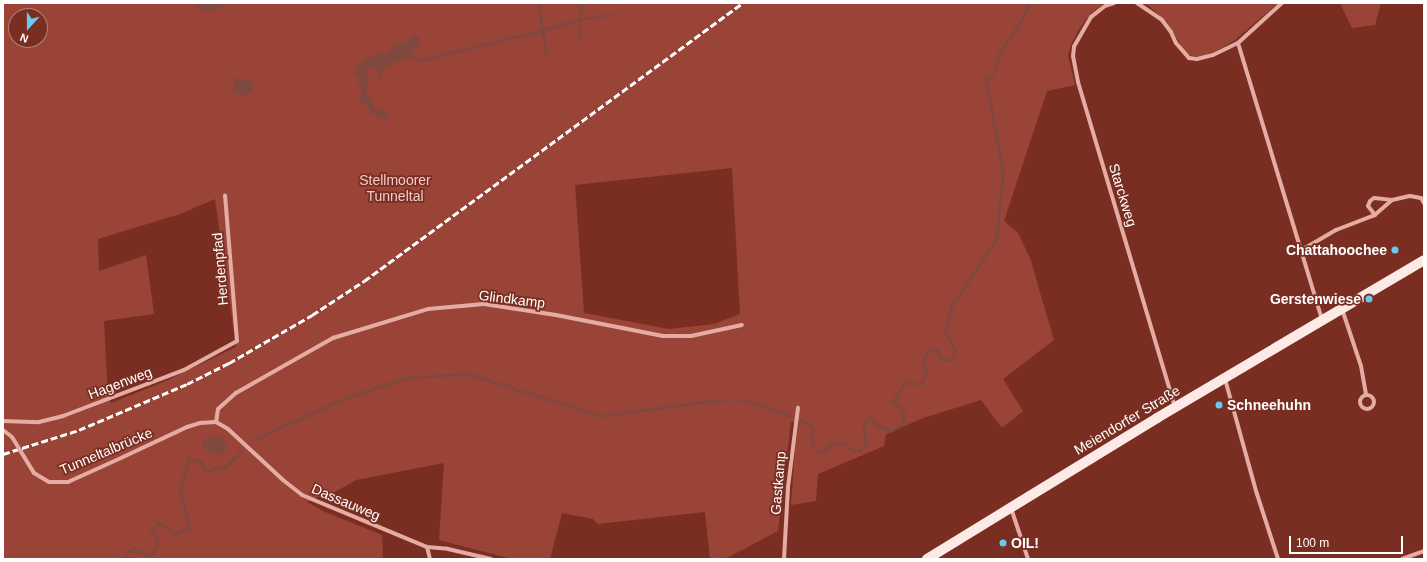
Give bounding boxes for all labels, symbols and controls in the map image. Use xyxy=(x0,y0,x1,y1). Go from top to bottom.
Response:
north arrow xyxy=(8,8,48,48)
text: N xyxy=(18,31,30,45)
street label: Starckweg xyxy=(1105,161,1141,229)
park label: Stellmoorer Tunneltal xyxy=(359,172,431,204)
street label: Herdenpfad xyxy=(208,232,232,306)
place label: Chattahoochee xyxy=(1286,242,1387,258)
marker: Chattahoochee xyxy=(1390,245,1400,255)
street label: Glindkamp xyxy=(478,287,546,311)
place label: Gerstenwiese xyxy=(1270,291,1361,307)
marker: Gerstenwiese xyxy=(1364,294,1374,304)
street label: Hagenweg xyxy=(86,363,154,403)
street label: Meiendorfer Straße xyxy=(1071,382,1183,458)
place label: Schneehuhn xyxy=(1227,397,1311,413)
marker: Schneehuhn xyxy=(1214,400,1224,410)
street label: Tunneltalbrücke xyxy=(57,424,155,478)
street label: Gastkamp xyxy=(767,450,789,516)
street label: Dassauweg xyxy=(309,480,383,524)
scale bar xyxy=(1291,528,1405,554)
place label: OIL! xyxy=(1011,535,1039,551)
text: 100 m xyxy=(1296,536,1329,550)
marker: OIL! xyxy=(998,538,1008,548)

